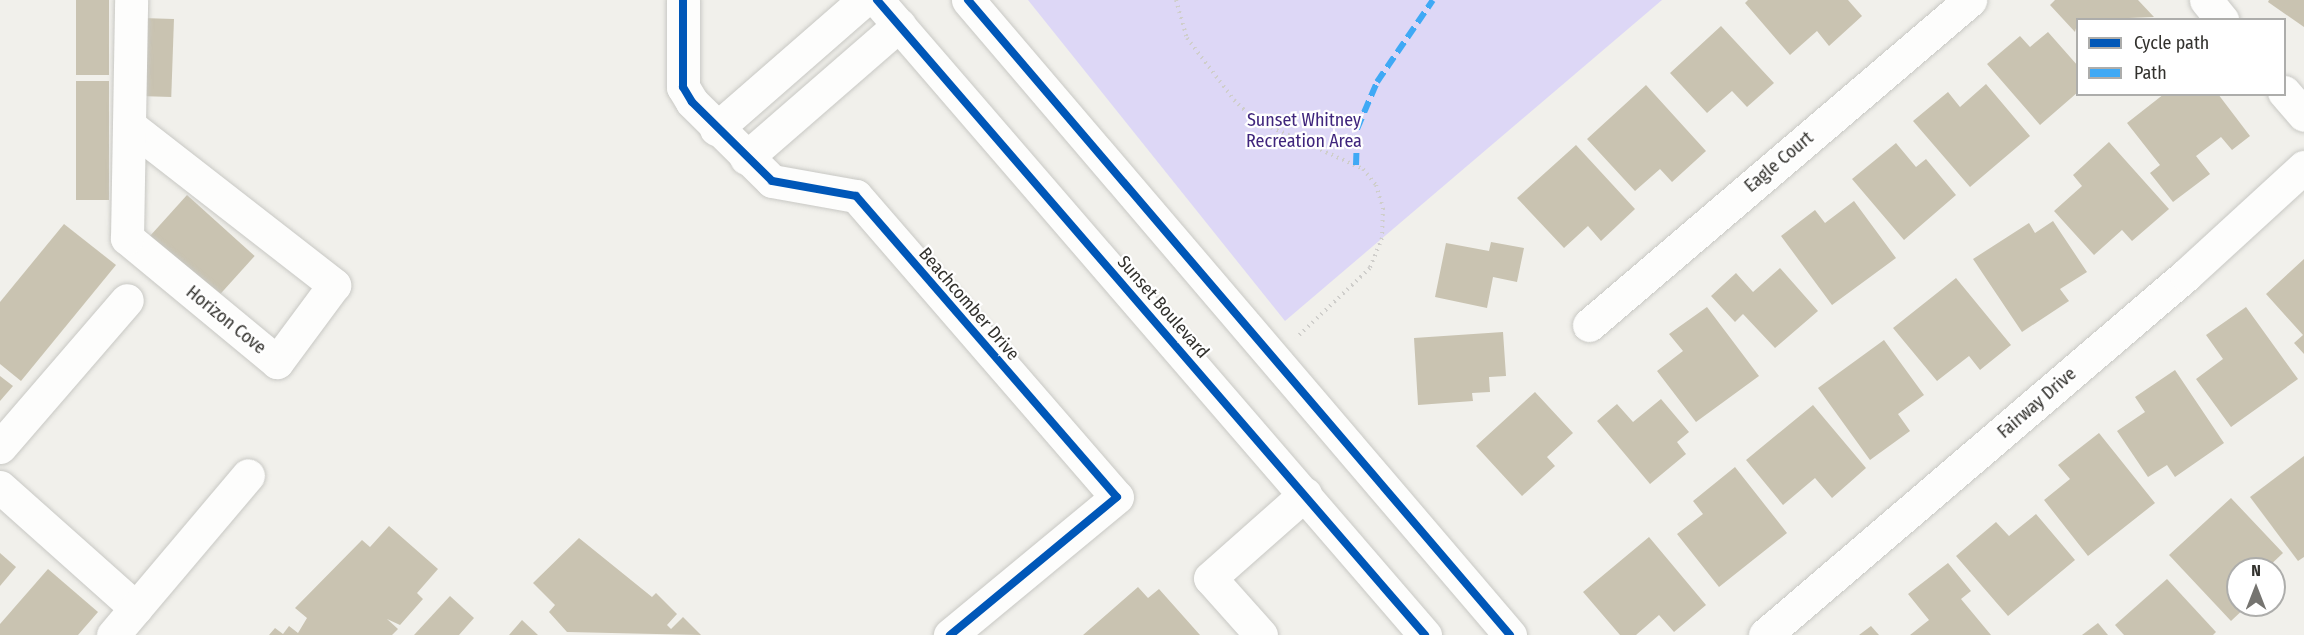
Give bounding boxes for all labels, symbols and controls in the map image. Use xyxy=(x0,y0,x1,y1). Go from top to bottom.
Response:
legend xyxy=(2076,18,2286,96)
text: Cycle path xyxy=(2134,32,2209,54)
text: Path xyxy=(2134,62,2167,84)
park label: Sunset Whitney Recreation Area xyxy=(1246,110,1362,152)
street label: Eagle Court xyxy=(1740,127,1818,197)
street label: Beachcomber Drive xyxy=(914,243,1024,365)
street label: Sunset Boulevard xyxy=(1113,251,1213,363)
street label: Horizon Cove xyxy=(182,281,270,359)
street label: Fairway Drive xyxy=(1993,363,2081,443)
north arrow xyxy=(2226,557,2286,617)
text: N xyxy=(2251,561,2261,580)

